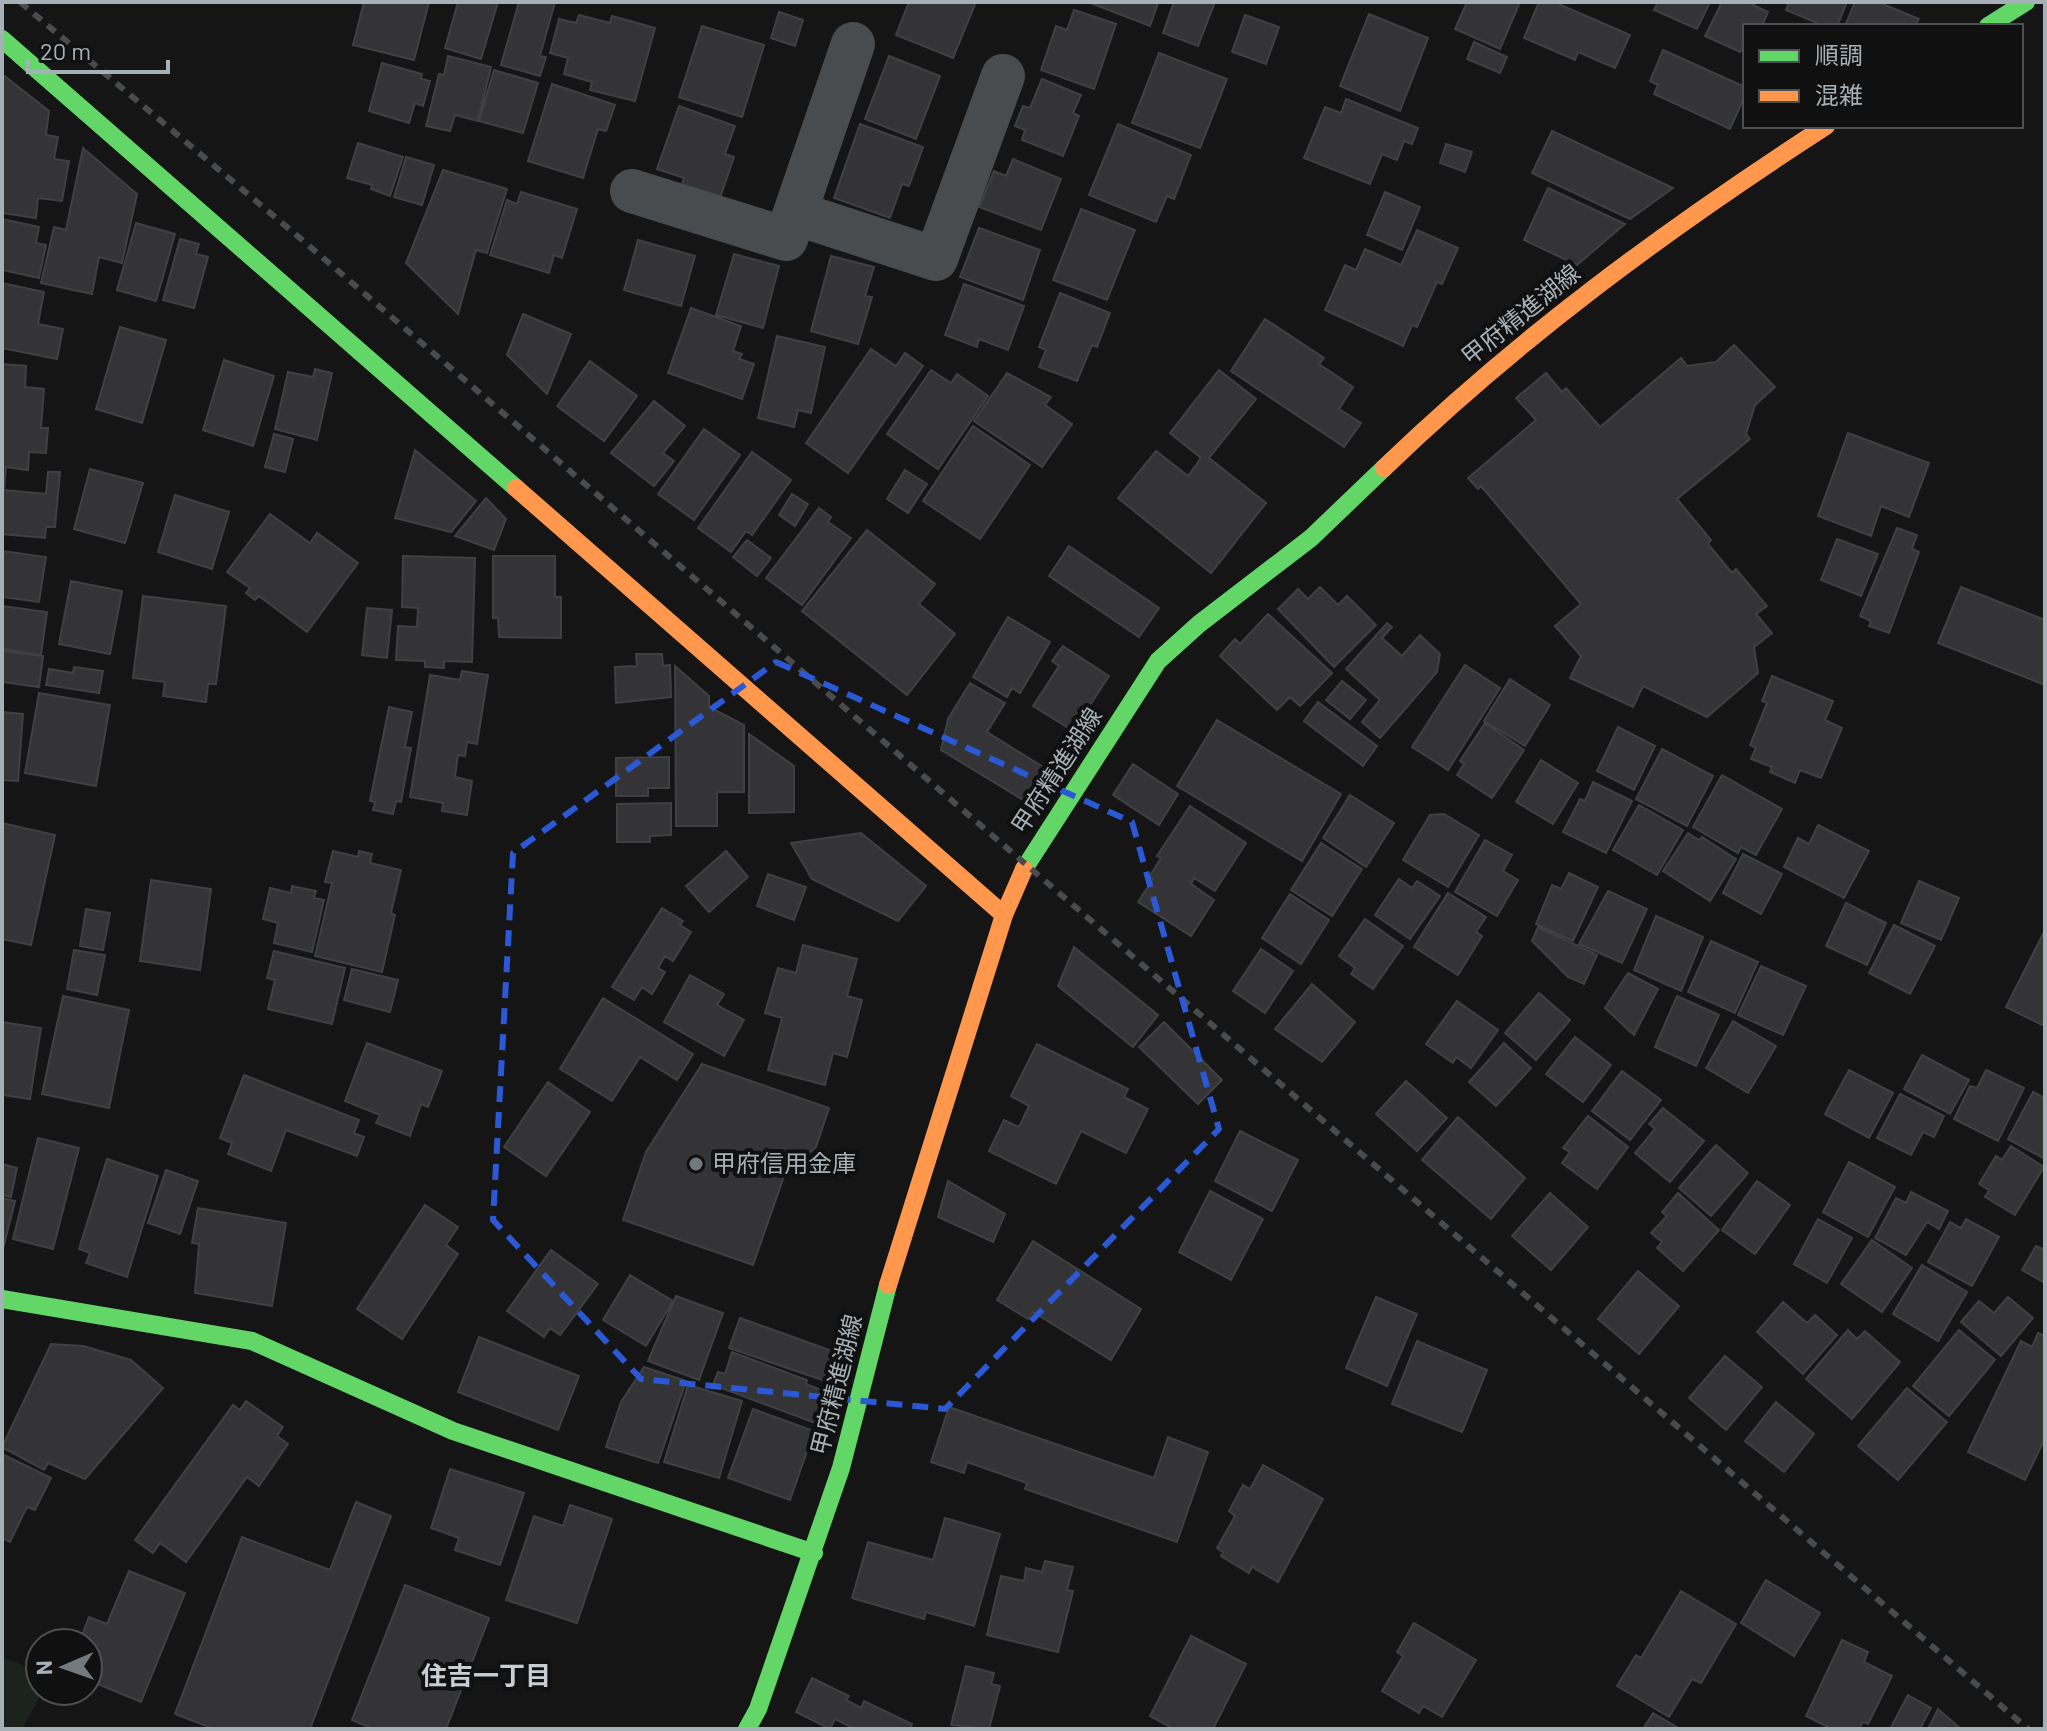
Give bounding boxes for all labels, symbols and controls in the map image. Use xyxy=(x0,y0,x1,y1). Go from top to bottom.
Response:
scale bar xyxy=(28,24,168,74)
legend xyxy=(1743,24,2023,128)
text: 20 m xyxy=(40,36,91,65)
text: 順調 xyxy=(1815,40,1863,69)
text: 混雑 xyxy=(1815,80,1863,109)
street label: 甲府精進湖線 xyxy=(1455,257,1585,370)
street label: 甲府精進湖線 xyxy=(1004,702,1107,838)
place label: 甲府信用金庫 xyxy=(712,1148,856,1177)
marker: 甲府信用金庫 xyxy=(687,1155,705,1173)
street label: 甲府精進湖線 xyxy=(804,1311,867,1458)
north arrow xyxy=(24,1627,104,1707)
district label: 住吉一丁目 xyxy=(421,1659,551,1690)
text: N xyxy=(30,1660,56,1676)

